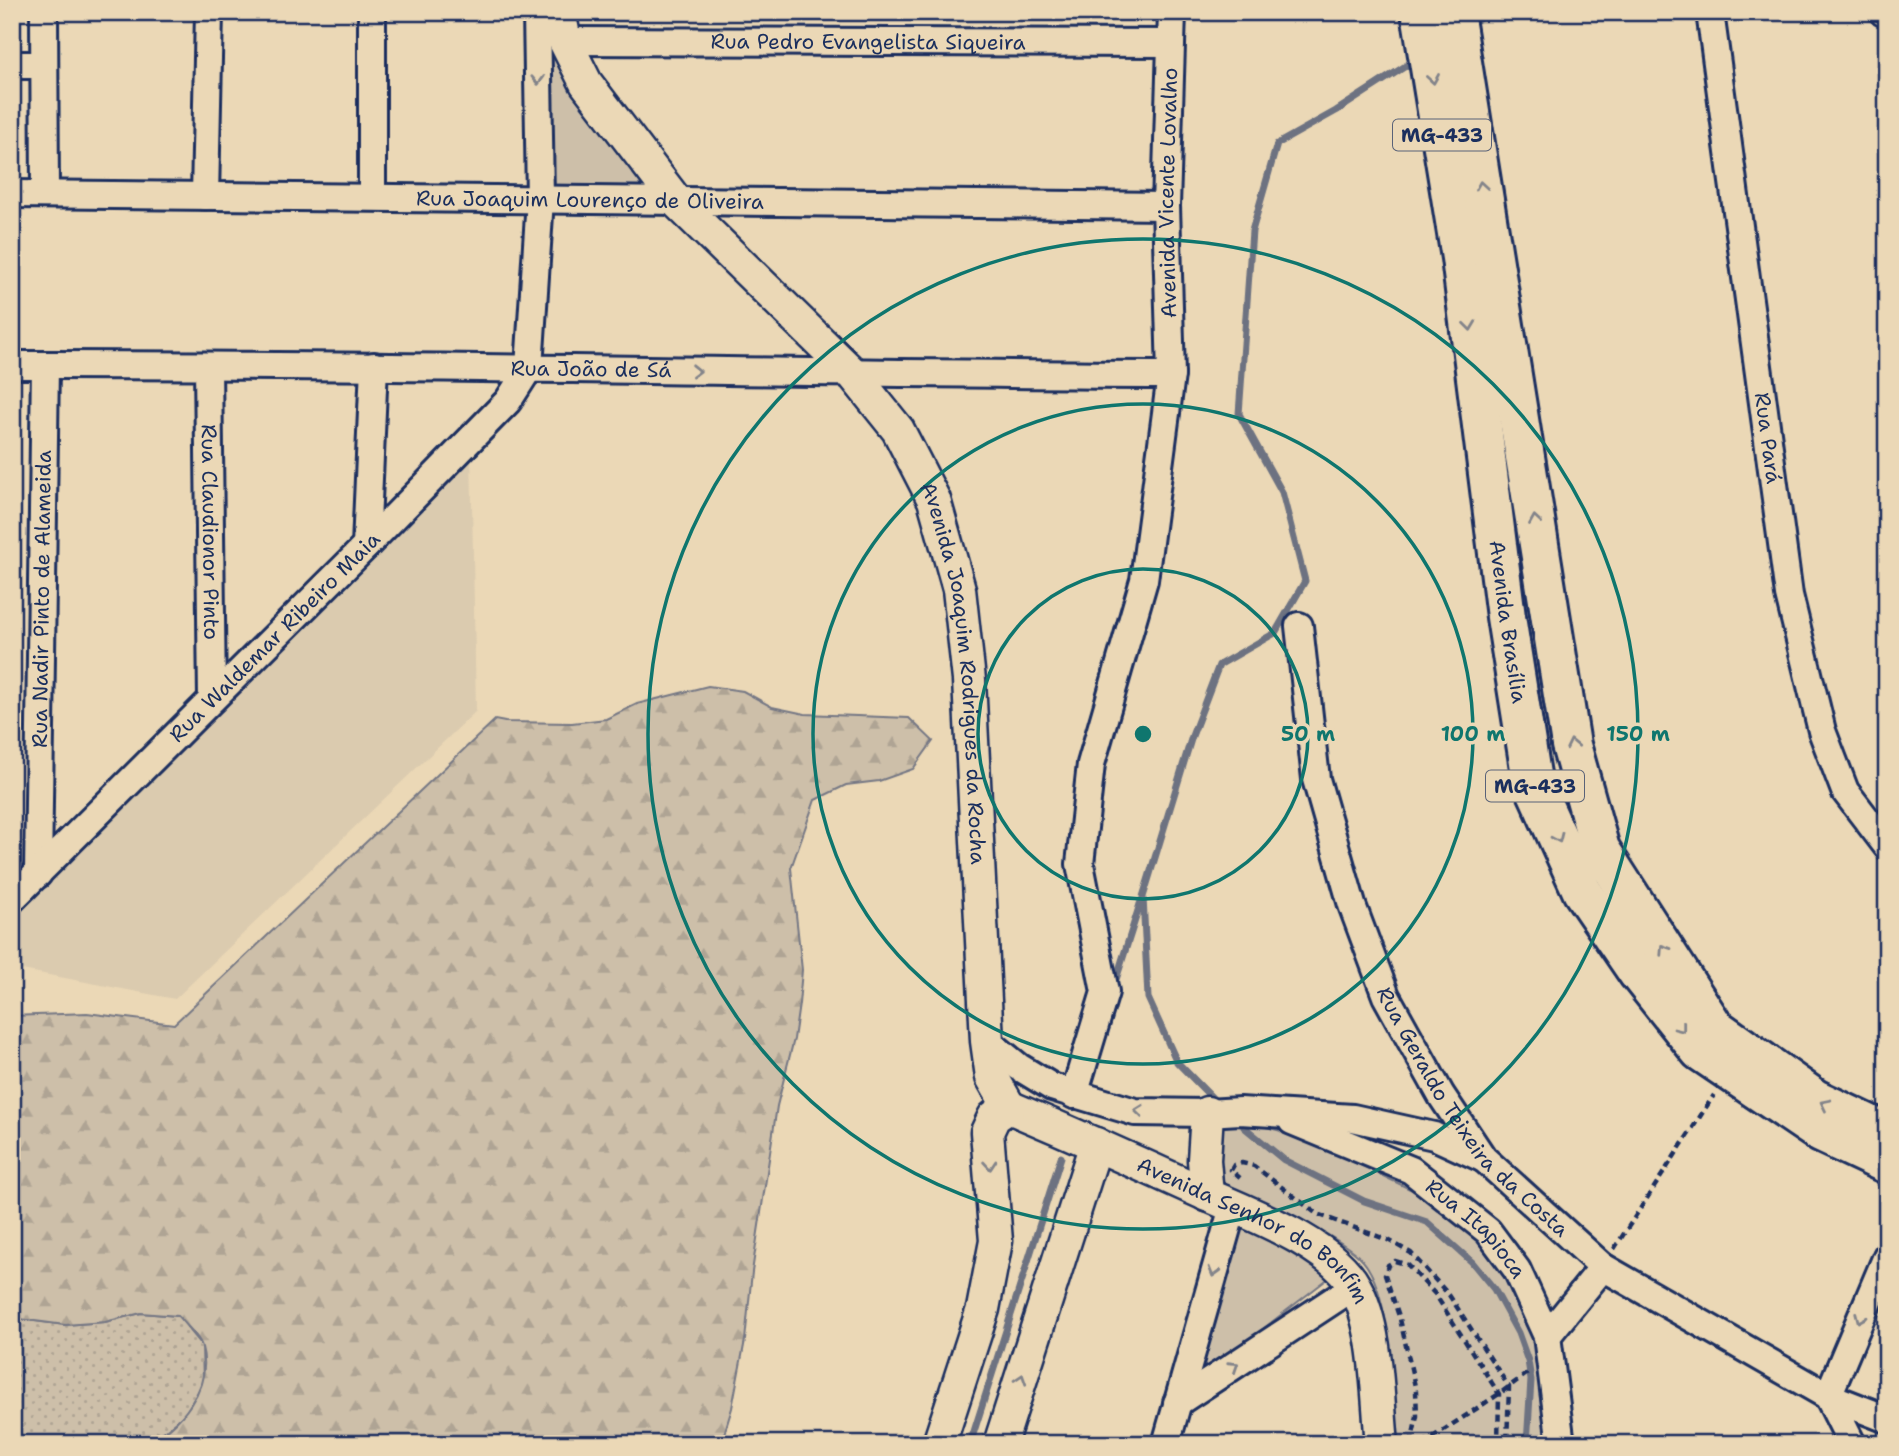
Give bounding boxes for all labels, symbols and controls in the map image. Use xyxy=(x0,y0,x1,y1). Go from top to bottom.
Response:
street label: Rua Pedro Evangelista Siqueira xyxy=(710,27,1026,57)
street label: Avenida Vicente Lovalho xyxy=(1152,67,1184,319)
one-way arrow xyxy=(1425,73,1440,85)
one-way arrow xyxy=(530,76,546,86)
road number: MG-433 xyxy=(1393,119,1491,150)
one-way arrow xyxy=(1474,180,1489,192)
street label: Rua Joaquim Lourenço de Oliveira xyxy=(416,184,764,216)
one-way arrow xyxy=(1462,320,1477,332)
street label: Rua João de Sá xyxy=(510,354,671,384)
one-way arrow xyxy=(691,363,701,379)
street label: Rua Pará xyxy=(1748,391,1788,485)
street label: Rua Claudionor Pinto xyxy=(195,424,225,640)
street label: Rua Nadir Pinto de Alameida xyxy=(26,450,58,748)
street label: Avenida Joaquim Rodrigues da Rocha xyxy=(913,477,992,865)
one-way arrow xyxy=(1528,514,1543,526)
street label: Rua Waldemar Ribeiro Maia xyxy=(163,526,386,748)
street label: Avenida Brasília xyxy=(1483,539,1533,705)
text: 50 m xyxy=(1281,720,1335,748)
text: 100 m xyxy=(1441,720,1505,748)
text: 150 m xyxy=(1606,720,1670,748)
centre of rings xyxy=(1131,722,1155,746)
one-way arrow xyxy=(1565,738,1580,750)
road number: MG-433 xyxy=(1486,771,1584,802)
one-way arrow xyxy=(1550,830,1564,843)
one-way arrow xyxy=(1659,944,1672,957)
street label: Rua Geraldo Teixeira da Costa xyxy=(1370,983,1575,1243)
one-way arrow xyxy=(1673,1020,1686,1032)
one-way arrow xyxy=(1820,1098,1832,1112)
one-way arrow xyxy=(1133,1103,1145,1118)
street label: Avenida Senhor do Bonfim xyxy=(1132,1151,1375,1308)
one-way arrow xyxy=(982,1159,997,1171)
street label: Rua Itapioca xyxy=(1420,1173,1533,1283)
one-way arrow xyxy=(1208,1266,1223,1278)
one-way arrow xyxy=(1855,1312,1869,1324)
one-way arrow xyxy=(1226,1362,1239,1374)
one-way arrow xyxy=(1013,1373,1027,1385)

